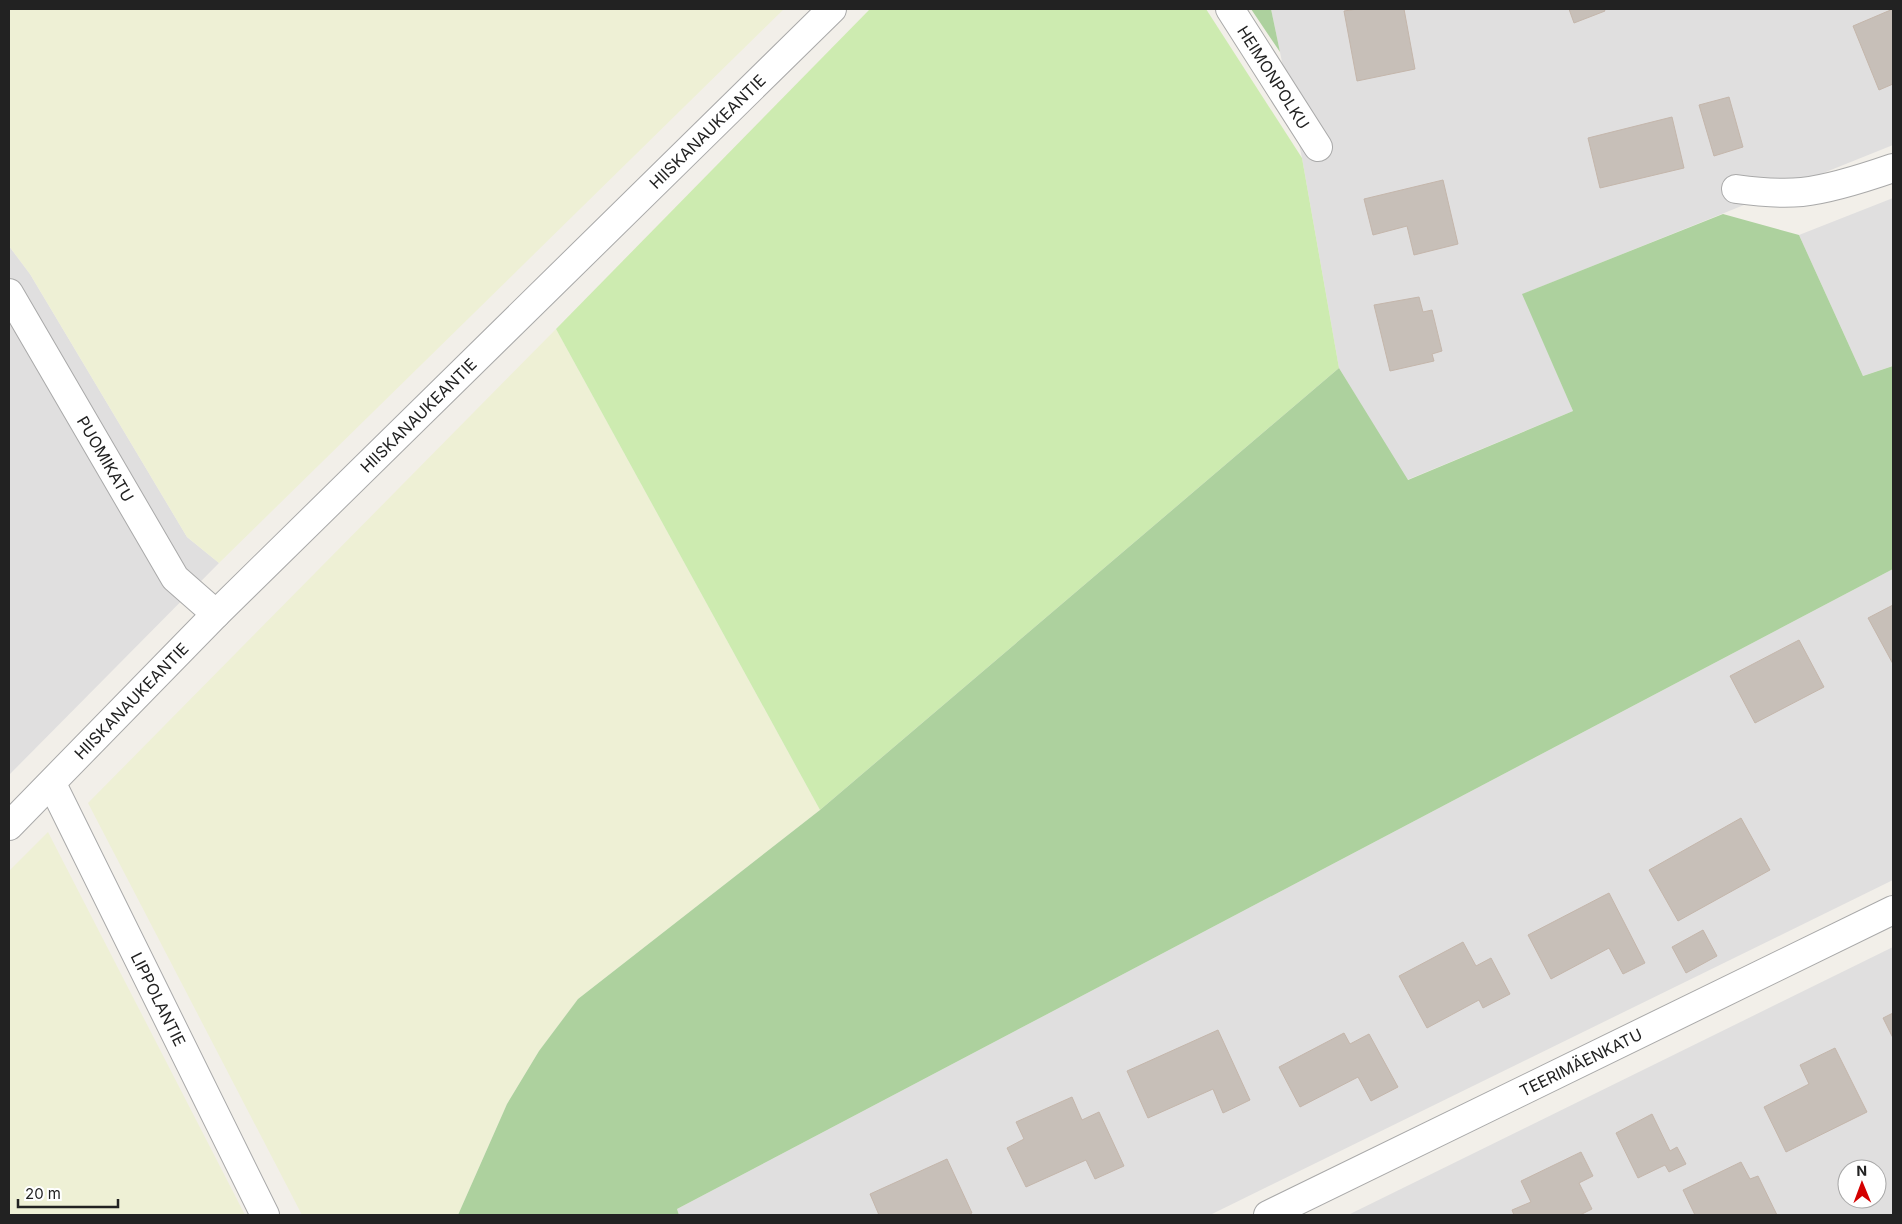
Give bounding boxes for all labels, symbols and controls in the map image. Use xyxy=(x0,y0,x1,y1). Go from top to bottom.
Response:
street label: HEIMONPOLKU xyxy=(1233,22,1314,133)
street label: HIISKANAUKEANTIE xyxy=(645,70,770,193)
street label: HIISKANAUKEANTIE xyxy=(356,354,481,477)
street label: PUOMIKATU xyxy=(73,412,138,505)
street label: HIISKANAUKEANTIE xyxy=(70,638,193,763)
street label: LIPPOLANTIE xyxy=(127,949,190,1050)
street label: TEERIMÄENKATU xyxy=(1516,1024,1645,1101)
north arrow xyxy=(1837,1159,1887,1209)
text: N xyxy=(1856,1162,1867,1179)
scale bar xyxy=(18,1176,118,1208)
text: 20 m xyxy=(25,1184,61,1203)

